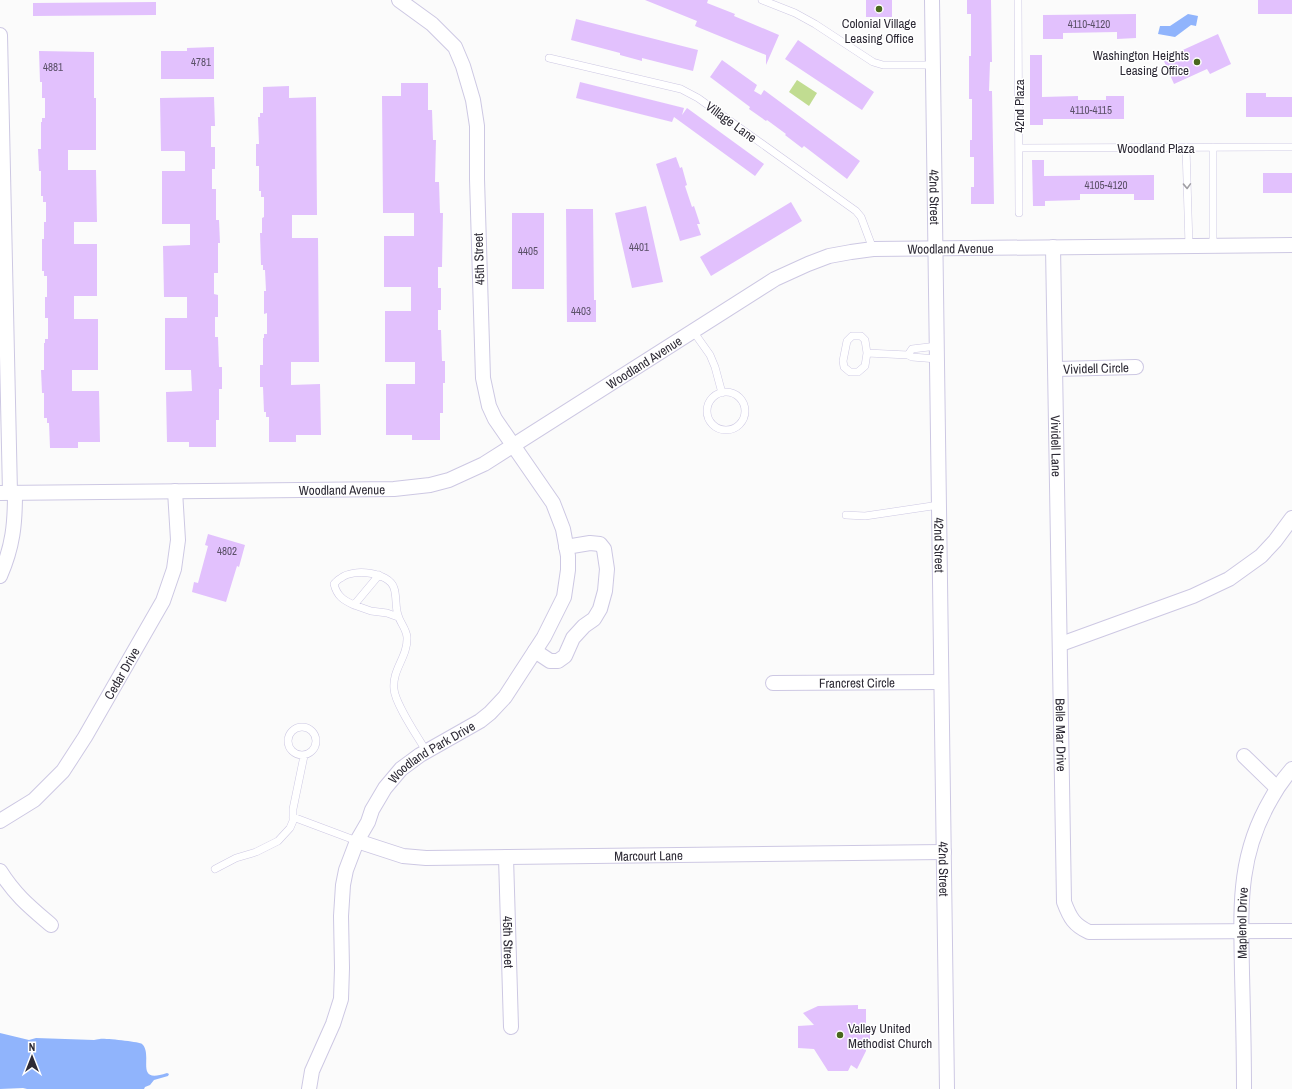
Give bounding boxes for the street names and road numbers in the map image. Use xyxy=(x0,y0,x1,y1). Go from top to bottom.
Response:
street label: 42nd Plaza xyxy=(1011,79,1028,133)
street label: Village Lane xyxy=(702,98,760,146)
street label: Woodland Plaza xyxy=(1117,140,1195,157)
street label: 42nd Street xyxy=(926,169,944,225)
street label: 45th Street xyxy=(470,233,488,285)
street label: Woodland Avenue xyxy=(907,239,994,257)
street label: Woodland Avenue xyxy=(603,332,685,393)
street label: Vividell Circle xyxy=(1063,359,1129,377)
street label: Vividell Lane xyxy=(1047,415,1065,477)
street label: Woodland Avenue xyxy=(299,481,385,498)
street label: 42nd Street xyxy=(931,517,948,573)
street label: Cedar Drive xyxy=(100,644,143,702)
street label: Francrest Circle xyxy=(819,674,895,691)
street label: Belle Mar Drive xyxy=(1052,698,1070,772)
street label: Woodland Park Drive xyxy=(384,717,478,787)
street label: 42nd Street xyxy=(935,841,953,897)
street label: Marcourt Lane xyxy=(614,847,683,864)
street label: Maplenol Drive xyxy=(1233,886,1251,959)
street label: 45th Street xyxy=(499,916,518,968)

